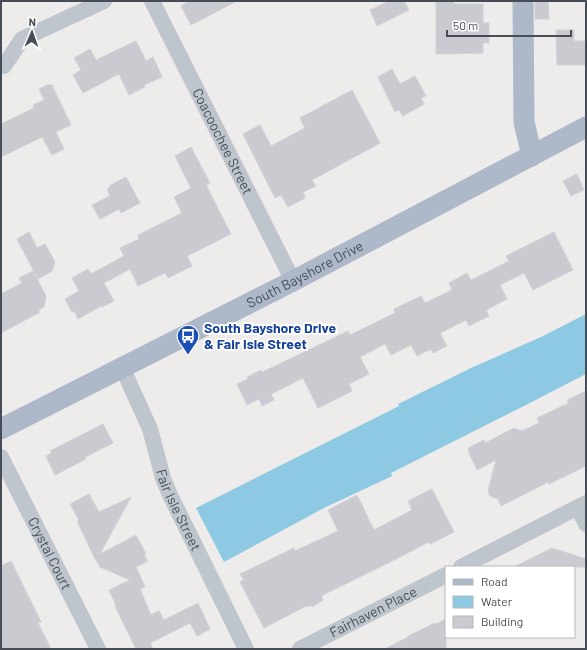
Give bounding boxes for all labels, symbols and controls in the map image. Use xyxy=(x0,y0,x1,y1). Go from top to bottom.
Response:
north arrow xyxy=(12,12,52,52)
scale bar xyxy=(447,12,571,38)
text: N xyxy=(28,15,36,28)
text: 50 m xyxy=(453,18,478,32)
street label: Coacoochee Street xyxy=(189,85,257,197)
street label: South Bayshore Drive xyxy=(244,237,366,311)
place label: South Bayshore Drive & Fair Isle Street xyxy=(204,319,336,352)
bus stop icon: South Bayshore Drive & Fair Isle Street xyxy=(175,323,201,356)
street label: Fair Isle Street xyxy=(153,467,205,553)
street label: Crystal Court xyxy=(25,514,76,592)
legend xyxy=(445,566,575,638)
text: Road xyxy=(481,574,508,588)
street label: Fairhaven Place xyxy=(326,582,419,641)
text: Water xyxy=(481,594,513,608)
text: Building xyxy=(481,614,523,628)

